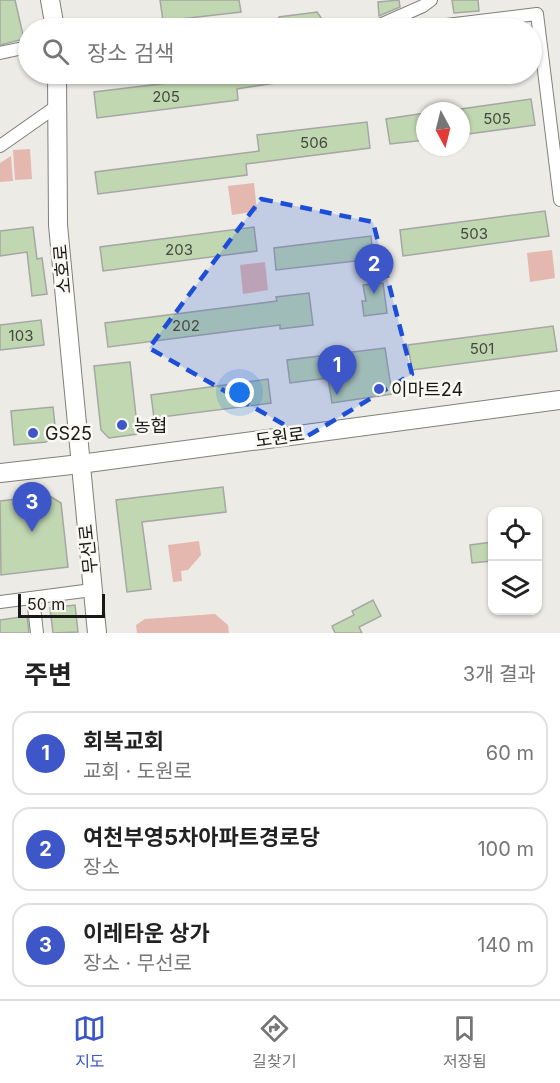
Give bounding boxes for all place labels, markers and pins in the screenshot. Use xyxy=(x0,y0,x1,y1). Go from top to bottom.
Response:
pin: 2 xyxy=(354,244,394,294)
pin: 1 xyxy=(318,346,356,395)
place label: 이마트24 xyxy=(391,379,463,400)
marker: 이마트24 xyxy=(372,382,386,396)
place label: 농협 xyxy=(134,415,167,436)
marker: 농협 xyxy=(115,418,129,432)
place label: GS25 xyxy=(45,423,92,444)
marker: GS25 xyxy=(26,426,40,440)
pin: 3 xyxy=(12,482,51,532)

